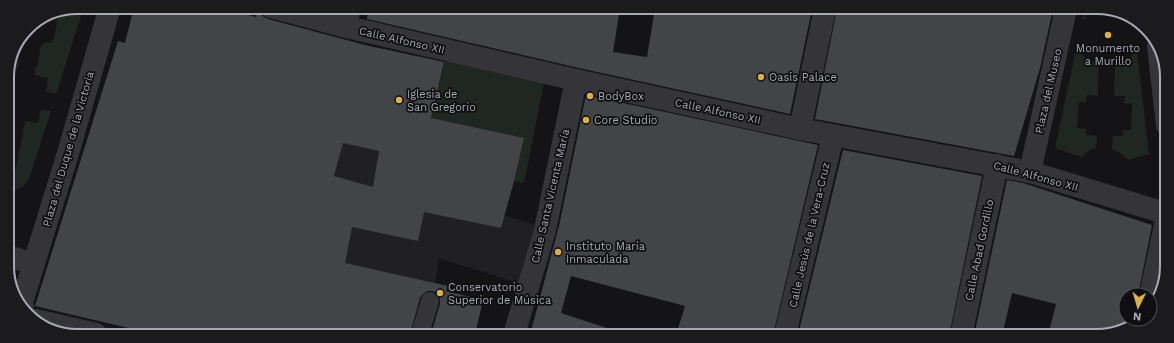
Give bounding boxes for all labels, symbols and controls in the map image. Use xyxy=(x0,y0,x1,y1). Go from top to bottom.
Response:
street label: Calle Alfonso XII xyxy=(358,24,446,57)
marker: Monumento a Murillo xyxy=(1103,30,1113,40)
place label: Monumento a Murillo xyxy=(1076,42,1140,68)
street label: Plaza del Museo xyxy=(1032,47,1065,135)
street label: Plaza del Duque de la Victoria xyxy=(40,70,97,228)
place label: Oasis Palace xyxy=(769,71,837,84)
marker: Oasis Palace xyxy=(756,72,766,82)
place label: Iglesia de San Gregorio xyxy=(407,88,476,114)
place label: BodyBox xyxy=(598,90,644,103)
marker: BodyBox xyxy=(585,91,595,101)
marker: Iglesia de San Gregorio xyxy=(394,95,404,105)
street label: Calle Alfonso XII xyxy=(674,96,762,127)
place label: Core Studio xyxy=(594,114,657,127)
marker: Core Studio xyxy=(581,115,591,125)
street label: Calle Santa Vicenta María xyxy=(529,128,572,264)
street label: Calle Alfonso XII xyxy=(992,159,1080,194)
street label: Calle Jesús de la Vera-Cruz xyxy=(786,161,833,309)
street label: Calle Abad Gordillo xyxy=(962,198,997,302)
place label: Instituto María Inmaculada xyxy=(566,240,645,266)
marker: Instituto María Inmaculada xyxy=(553,247,563,257)
place label: Conservatorio Superior de Música xyxy=(448,281,551,307)
north arrow xyxy=(1118,287,1158,327)
marker: Conservatorio Superior de Música xyxy=(435,288,445,298)
text: N xyxy=(1133,310,1142,323)

